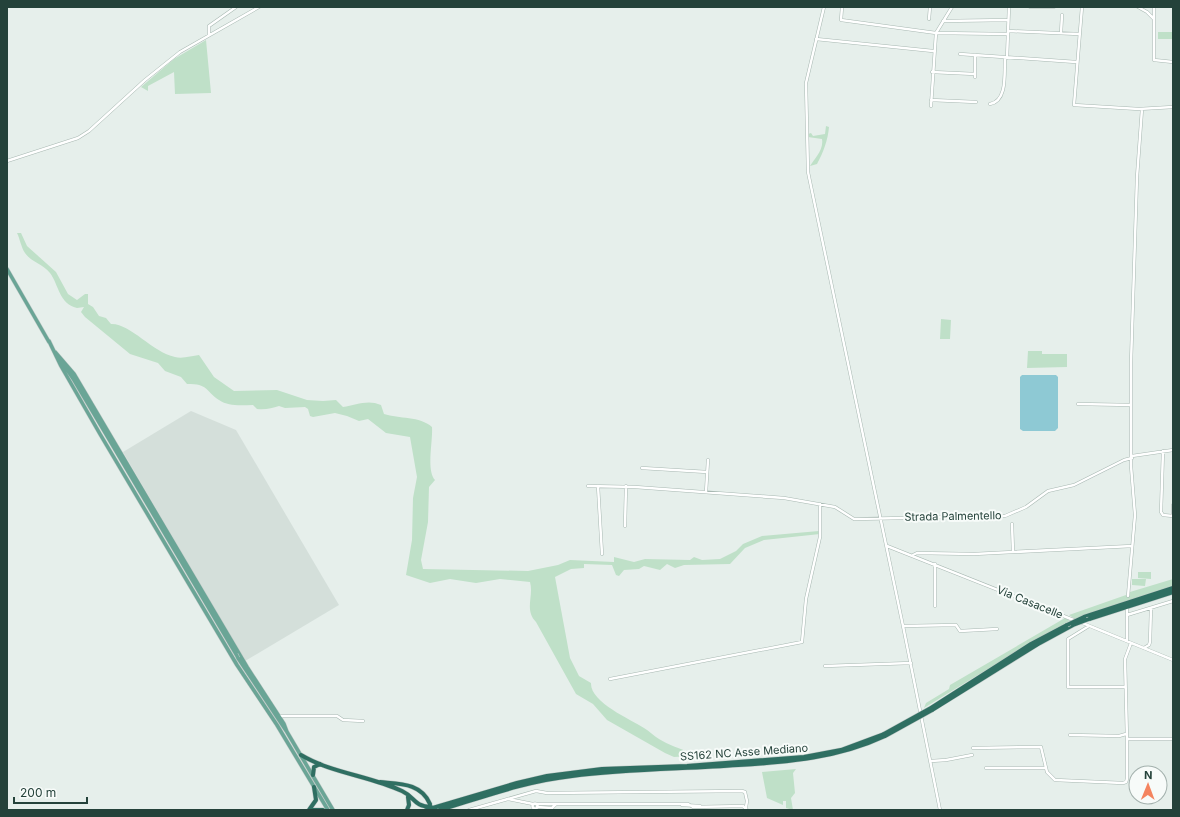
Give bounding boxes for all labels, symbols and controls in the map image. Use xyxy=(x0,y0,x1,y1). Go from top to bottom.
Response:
street label: Strada Palmentello xyxy=(904,508,1002,524)
street label: Via Casacelle xyxy=(995,582,1065,622)
street label: SS162 NC Asse Mediano xyxy=(679,741,809,763)
north arrow xyxy=(1128,765,1168,805)
text: N xyxy=(1144,768,1152,782)
scale bar xyxy=(14,779,87,805)
text: 200 m xyxy=(20,785,56,800)

